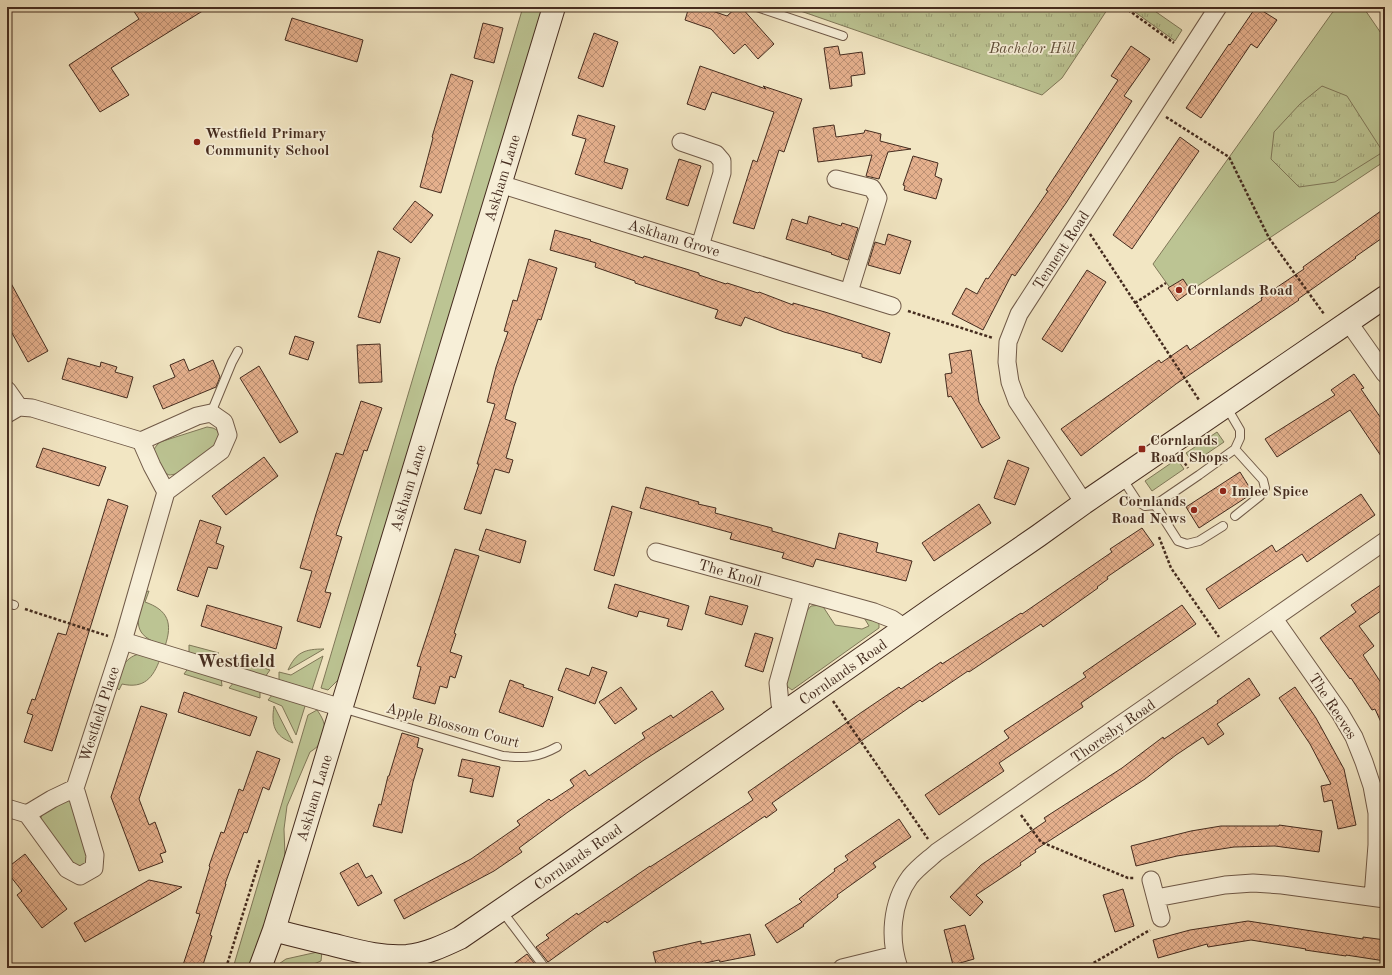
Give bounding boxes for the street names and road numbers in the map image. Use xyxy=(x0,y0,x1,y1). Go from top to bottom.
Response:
street label: Askham Lane xyxy=(483,133,524,224)
street label: Tennent Road xyxy=(1031,209,1093,293)
street label: Askham Grove xyxy=(626,218,721,261)
street label: Askham Lane xyxy=(389,443,430,534)
street label: The Knoll xyxy=(696,558,763,591)
street label: Cornlands Road xyxy=(797,637,891,709)
street label: Westfield Place xyxy=(78,665,123,764)
street label: The Reeves xyxy=(1305,671,1358,742)
street label: Thoresby Road xyxy=(1069,698,1159,767)
street label: Apple Blossom Court xyxy=(384,701,521,751)
street label: Askham Lane xyxy=(295,753,336,844)
street label: Cornlands Road xyxy=(532,822,626,894)

